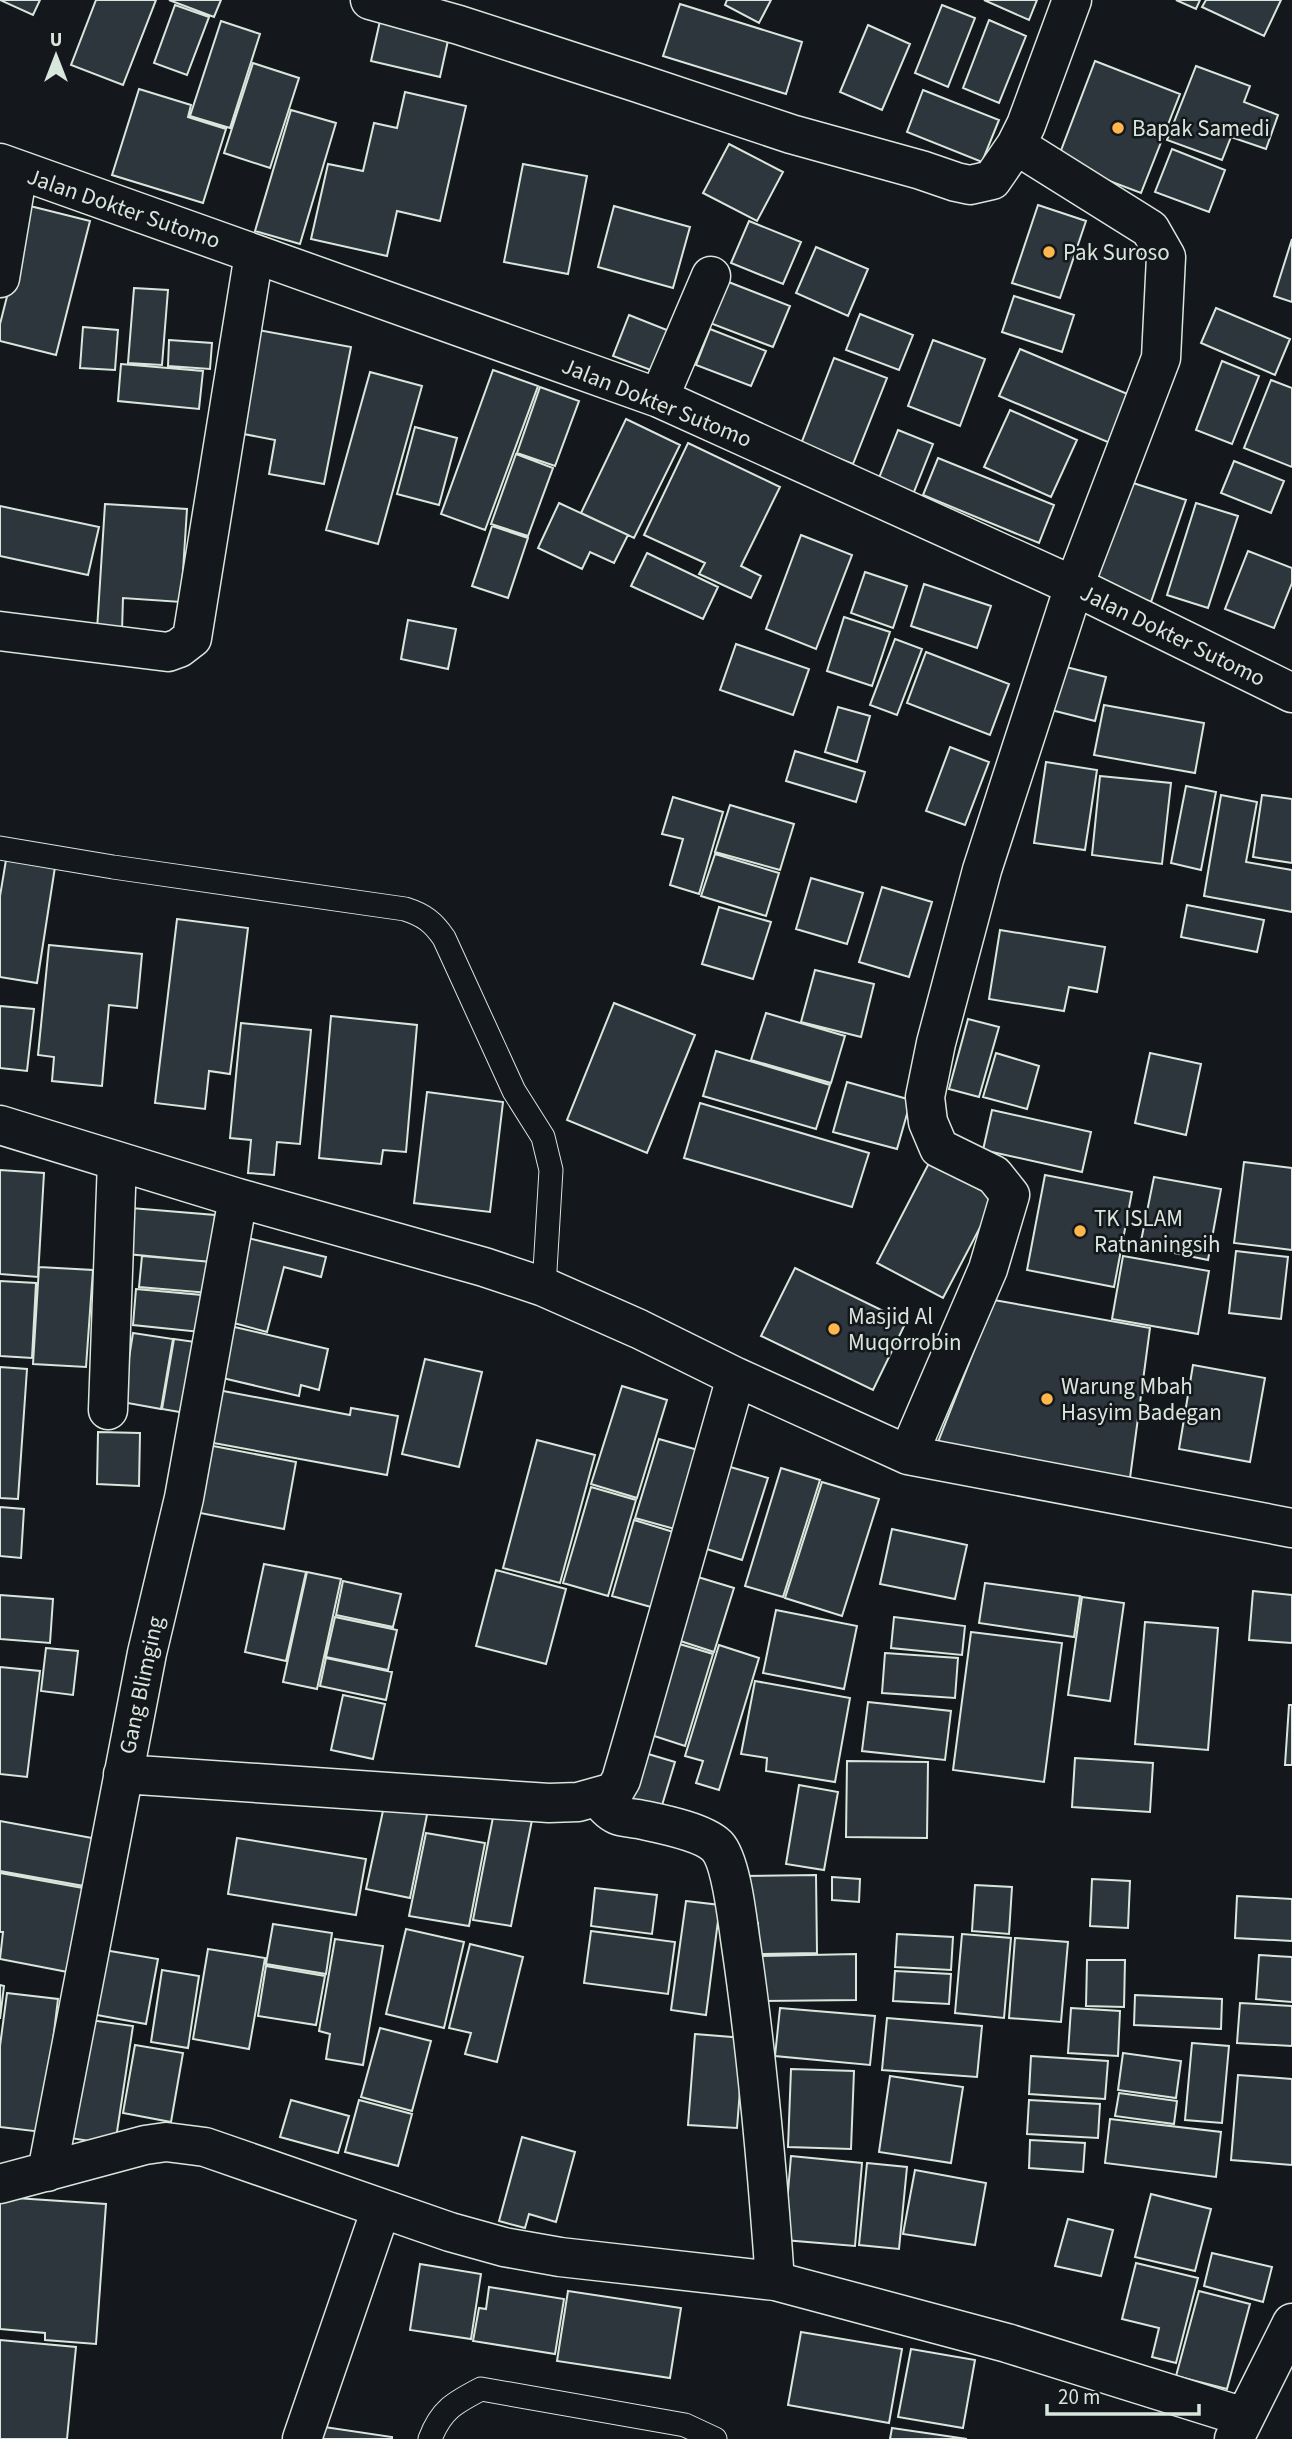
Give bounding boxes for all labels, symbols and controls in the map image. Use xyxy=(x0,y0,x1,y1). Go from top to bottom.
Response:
north arrow xyxy=(21,21,91,91)
text: U xyxy=(50,27,62,54)
place label: Bapak Samedi xyxy=(1132,112,1270,145)
marker: Bapak Samedi xyxy=(1110,120,1126,136)
street label: Jalan Dokter Sutomo xyxy=(23,160,225,257)
place label: Pak Suroso xyxy=(1063,236,1170,269)
marker: Pak Suroso xyxy=(1041,244,1057,260)
street label: Jalan Dokter Sutomo xyxy=(557,349,757,456)
street label: Jalan Dokter Sutomo xyxy=(1075,576,1271,695)
place label: TK ISLAM Ratnaningsih xyxy=(1094,1202,1220,1261)
marker: TK ISLAM Ratnaningsih xyxy=(1072,1223,1088,1239)
place label: Masjid Al Muqorrobin xyxy=(848,1300,962,1359)
marker: Masjid Al Muqorrobin xyxy=(826,1321,842,1337)
place label: Warung Mbah Hasyim Badegan xyxy=(1061,1370,1222,1429)
marker: Warung Mbah Hasyim Badegan xyxy=(1039,1391,1055,1407)
street label: Gang Blimging xyxy=(111,1613,172,1757)
scale bar xyxy=(1047,2372,1199,2416)
text: 20 m xyxy=(1058,2382,1100,2412)

